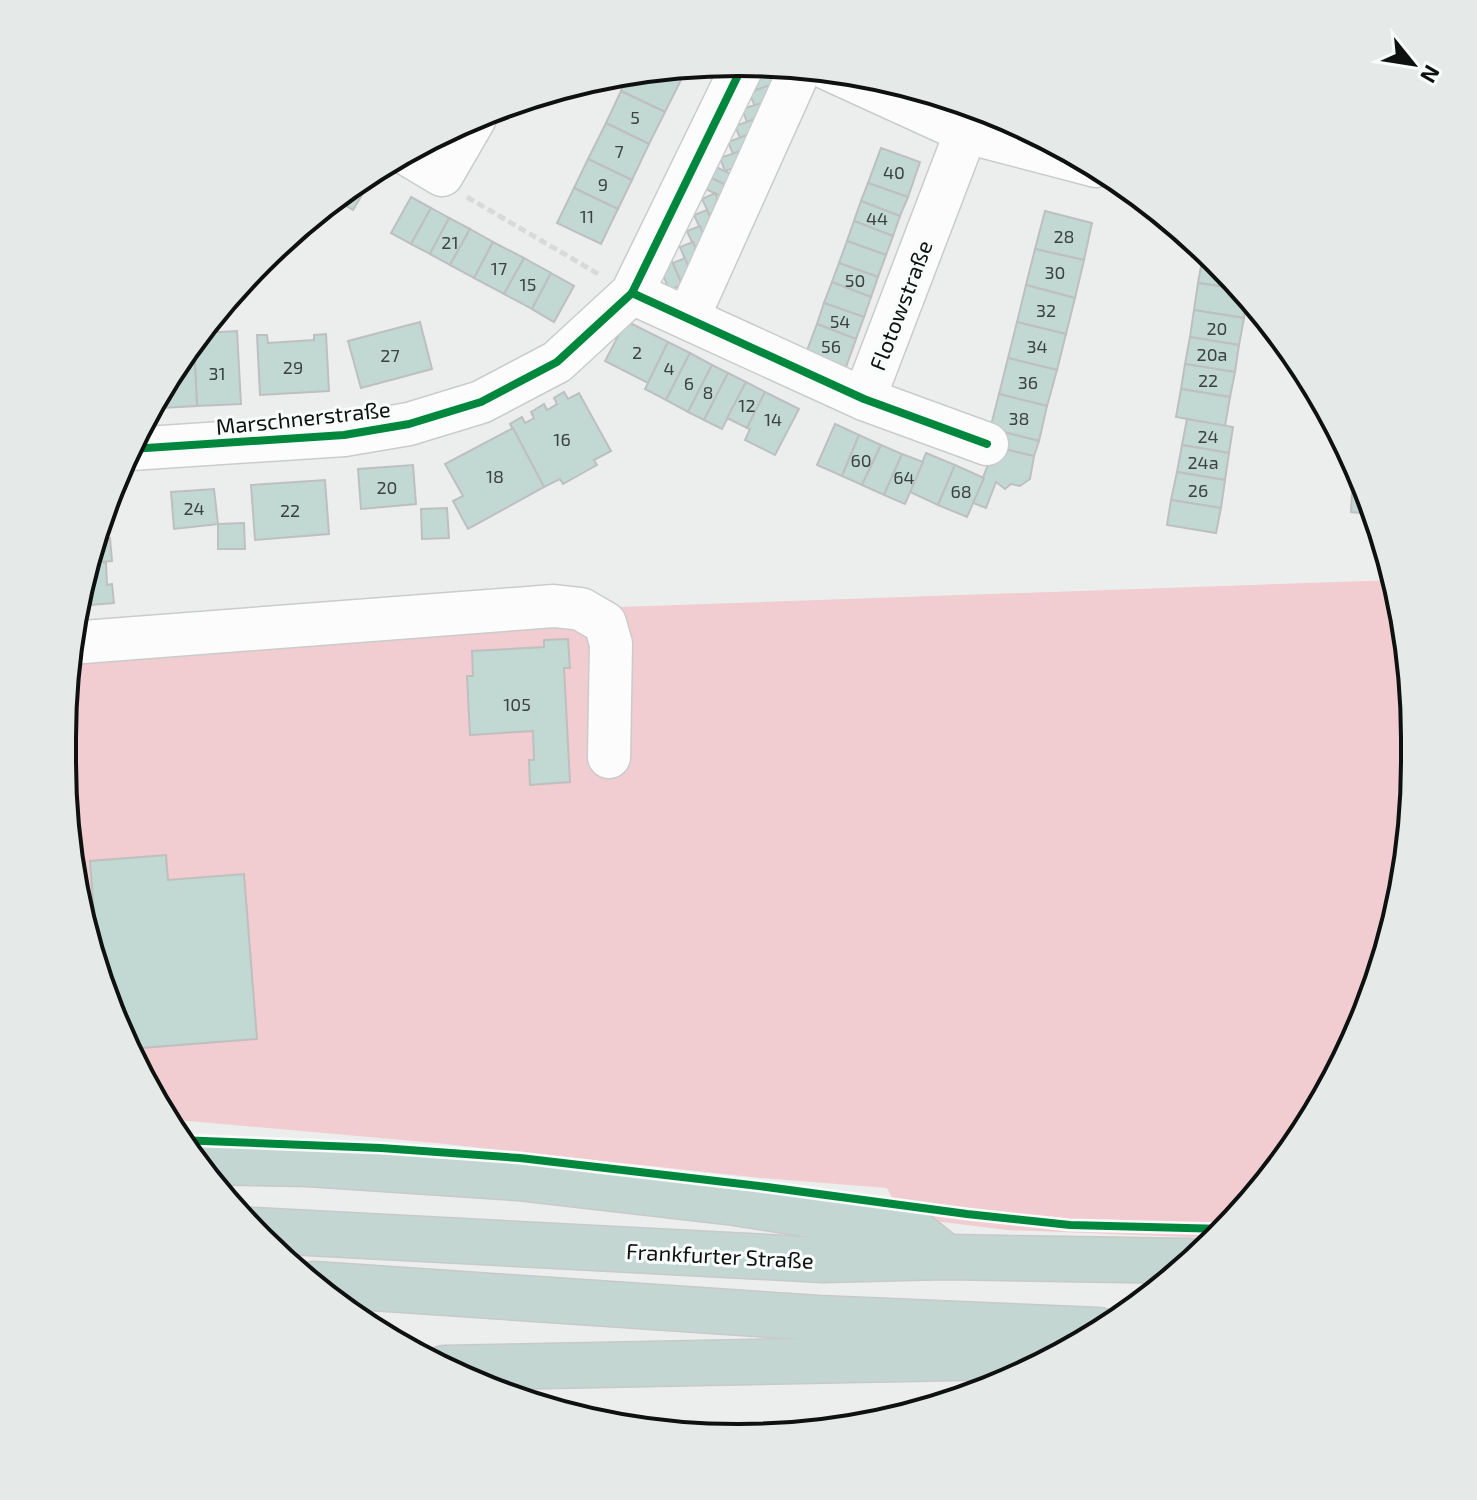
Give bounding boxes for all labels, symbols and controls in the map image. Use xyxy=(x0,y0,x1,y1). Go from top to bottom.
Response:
north arrow xyxy=(1373,24,1453,104)
text: N xyxy=(1416,61,1446,88)
house number: 5 xyxy=(630,106,640,128)
house number: 7 xyxy=(614,140,624,162)
house number: 40 xyxy=(883,161,905,183)
house number: 9 xyxy=(598,173,608,195)
house number: 11 xyxy=(580,205,594,227)
house number: 44 xyxy=(866,207,888,229)
house number: 28 xyxy=(1053,225,1075,247)
house number: 21 xyxy=(441,231,459,253)
street label: Flotowstraße xyxy=(863,236,937,374)
house number: 17 xyxy=(491,257,507,279)
house number: 30 xyxy=(1045,261,1065,283)
house number: 50 xyxy=(845,269,865,291)
house number: 15 xyxy=(520,273,536,295)
house number: 32 xyxy=(1036,299,1056,321)
house number: 54 xyxy=(830,310,850,332)
house number: 20 xyxy=(1207,317,1227,339)
house number: 56 xyxy=(821,335,841,357)
house number: 34 xyxy=(1026,335,1048,357)
house number: 2 xyxy=(632,341,642,363)
house number: 20a xyxy=(1197,343,1227,365)
house number: 27 xyxy=(380,344,400,366)
house number: 29 xyxy=(283,356,303,378)
house number: 4 xyxy=(663,357,675,379)
house number: 31 xyxy=(208,362,226,384)
house number: 22 xyxy=(1198,369,1218,391)
house number: 36 xyxy=(1018,371,1038,393)
house number: 6 xyxy=(684,372,694,394)
house number: 8 xyxy=(703,381,713,403)
house number: 12 xyxy=(738,394,756,416)
street label: Marschnerstraße xyxy=(214,395,392,439)
house number: 38 xyxy=(1009,407,1029,429)
house number: 14 xyxy=(764,408,782,430)
house number: 24 xyxy=(1197,425,1219,447)
house number: 16 xyxy=(553,428,571,450)
house number: 60 xyxy=(850,449,872,471)
house number: 24a xyxy=(1187,451,1219,473)
house number: 18 xyxy=(486,465,504,487)
house number: 64 xyxy=(893,466,915,488)
house number: 20 xyxy=(377,476,397,498)
house number: 26 xyxy=(1188,479,1208,501)
house number: 68 xyxy=(950,480,972,502)
house number: 24 xyxy=(183,497,205,519)
house number: 22 xyxy=(280,499,300,521)
house number: 105 xyxy=(503,693,531,715)
street label: Frankfurter Straße xyxy=(626,1237,814,1273)

